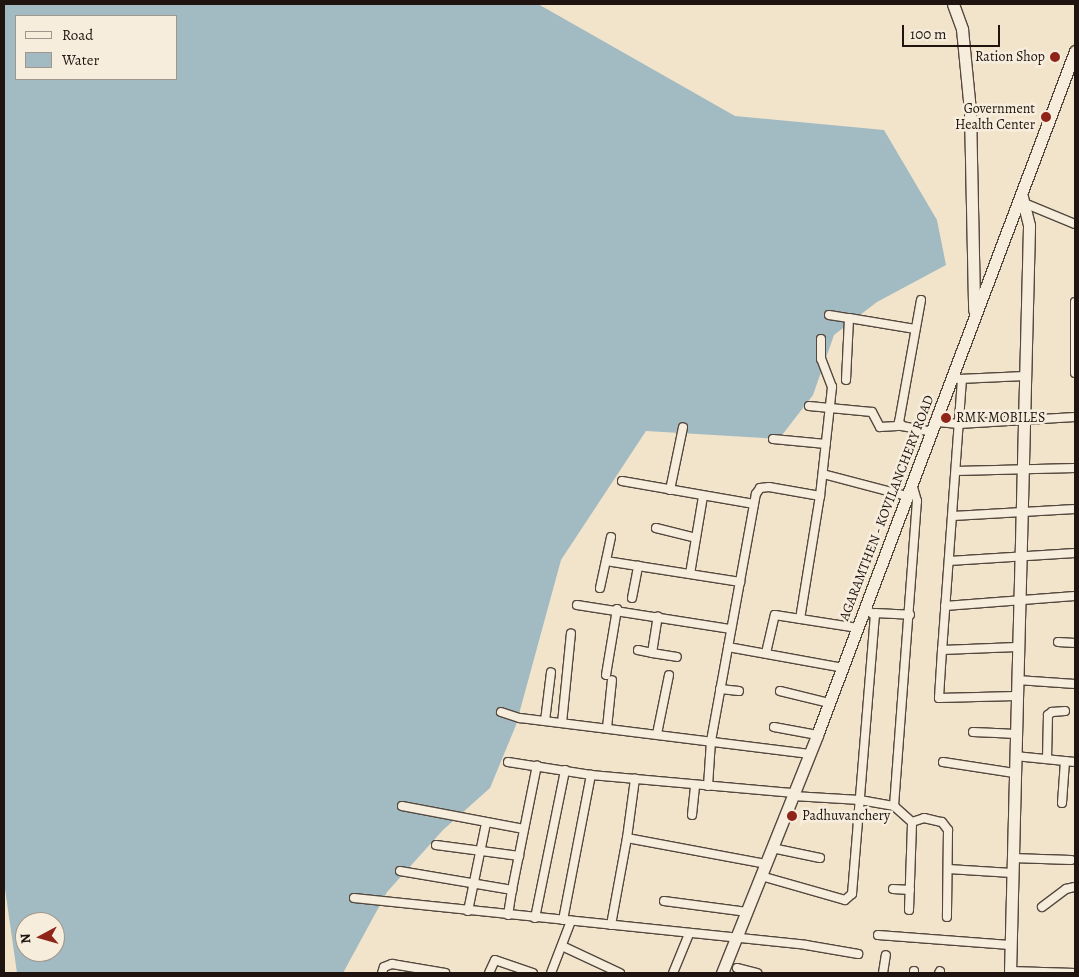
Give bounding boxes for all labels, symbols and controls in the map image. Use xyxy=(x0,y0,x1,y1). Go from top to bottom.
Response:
legend xyxy=(15,15,178,80)
scale bar xyxy=(904,15,1002,47)
text: 100 m xyxy=(910,24,947,44)
text: Road xyxy=(62,25,93,45)
place label: Ration Shop xyxy=(975,49,1045,65)
text: Water xyxy=(62,50,99,70)
marker: Ration Shop xyxy=(1049,51,1061,63)
place label: Government Health Center xyxy=(955,101,1035,134)
marker: Government Health Center xyxy=(1039,110,1053,124)
street label: AGARAMTHEN - KOVILANCHERY ROAD xyxy=(836,393,938,623)
place label: RMK MOBILES xyxy=(956,410,1045,426)
marker: RMK MOBILES xyxy=(940,412,952,424)
place label: Padhuvanchery xyxy=(802,808,890,824)
marker: Padhuvanchery xyxy=(786,810,798,822)
north arrow xyxy=(15,912,65,962)
text: N xyxy=(16,932,36,945)

